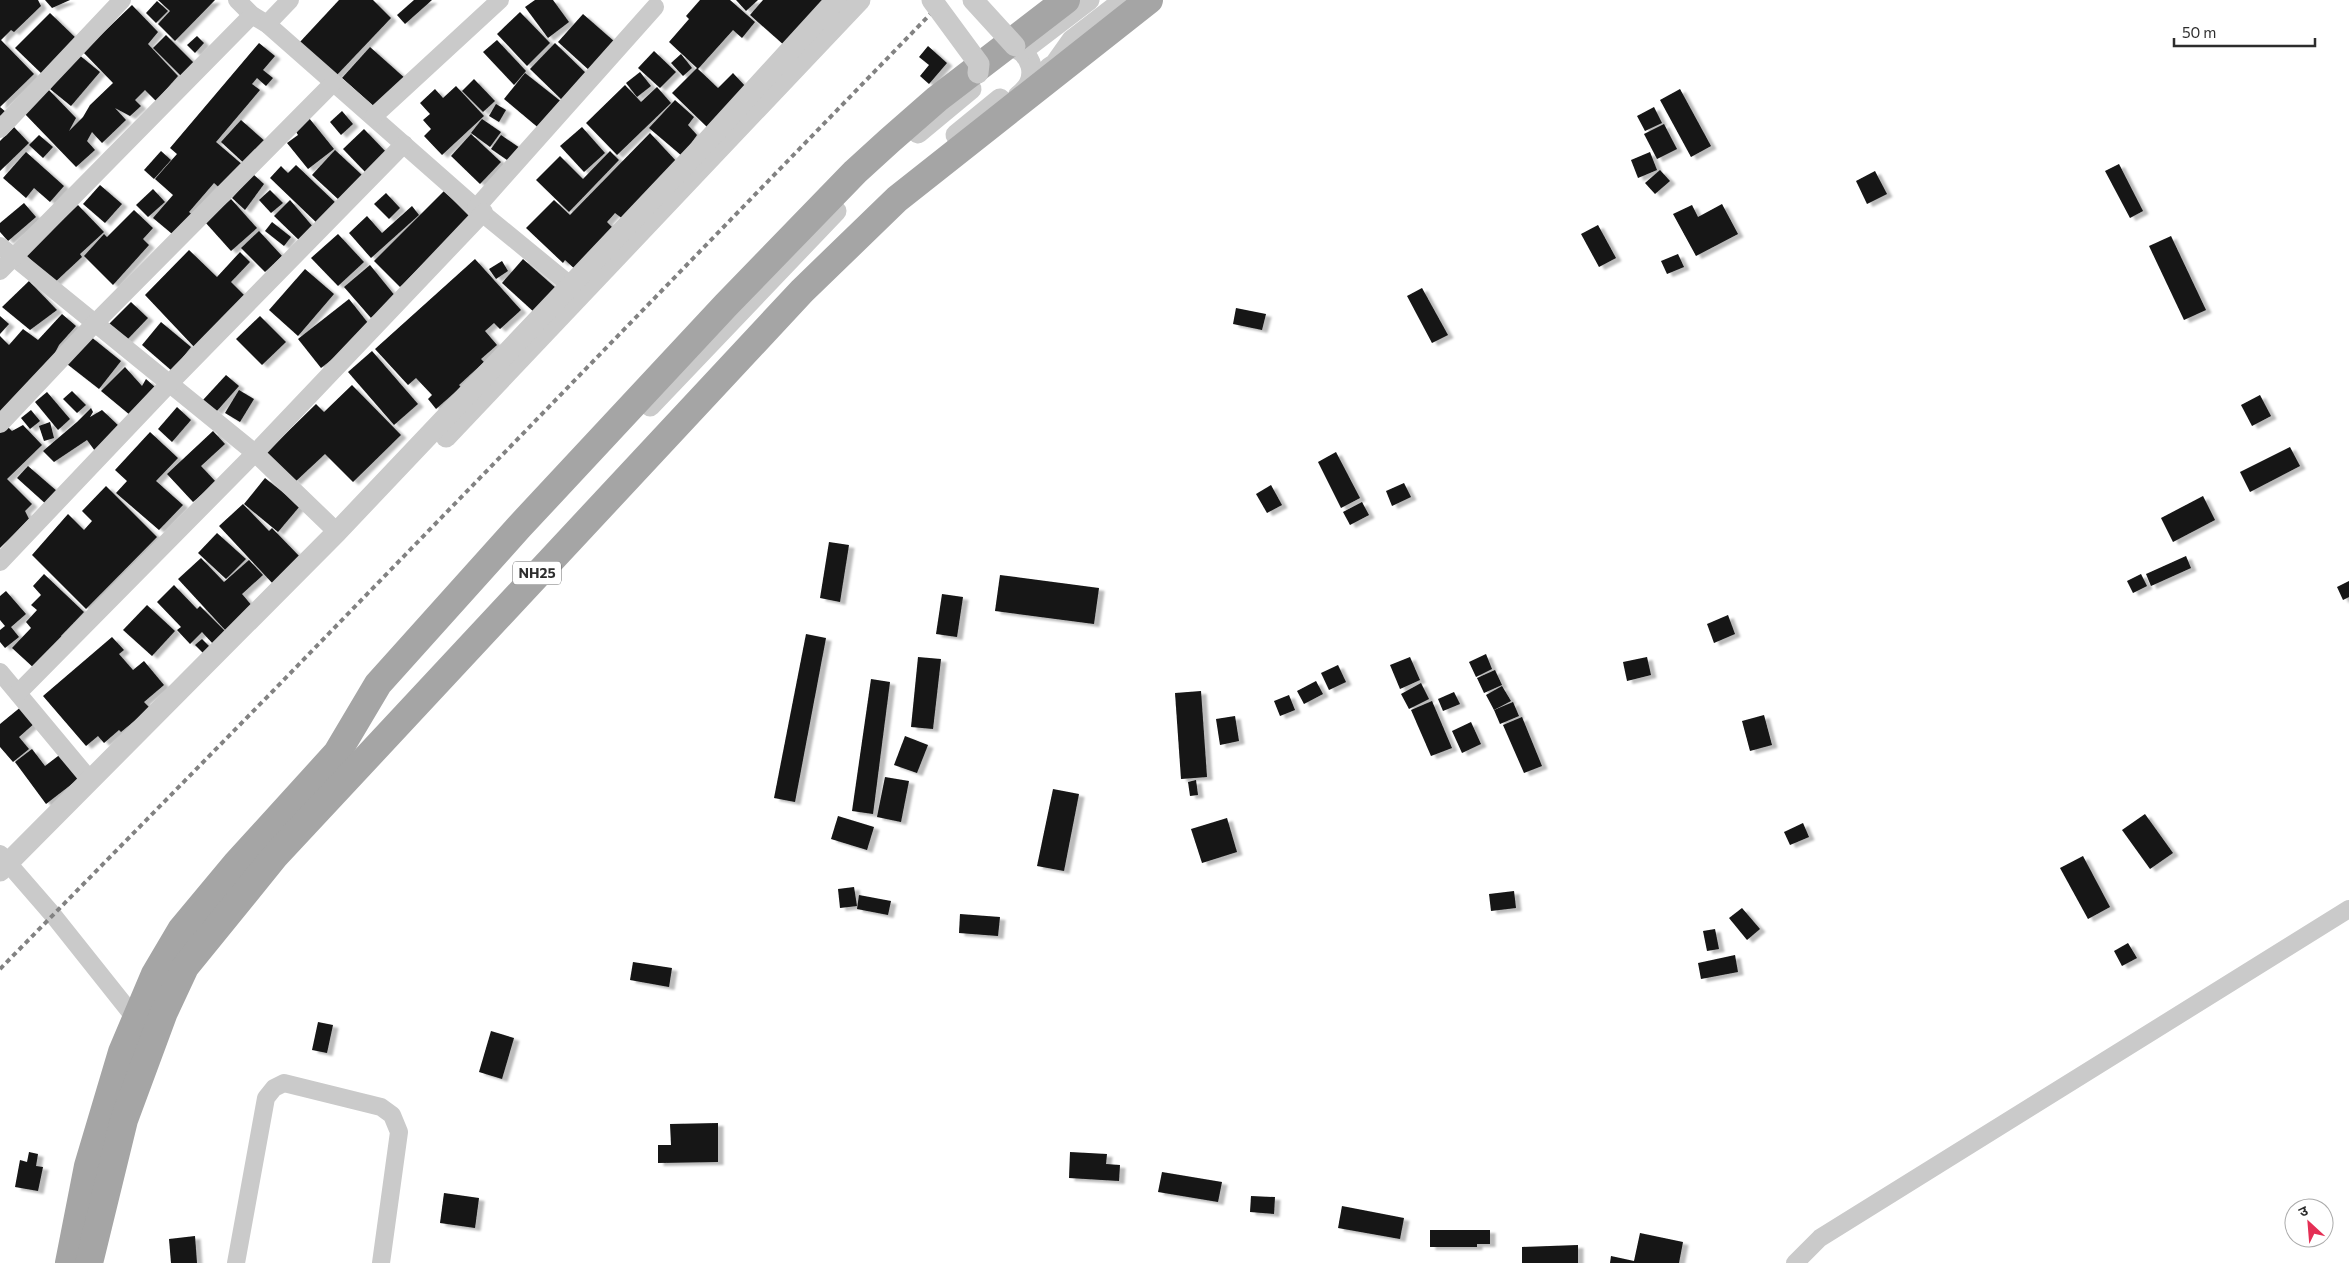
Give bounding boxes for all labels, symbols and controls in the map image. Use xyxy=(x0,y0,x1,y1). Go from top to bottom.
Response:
scale bar xyxy=(2174,15,2315,47)
text: 50 m xyxy=(2182,23,2216,41)
road number: NH25 xyxy=(513,562,561,584)
north arrow xyxy=(2284,1198,2334,1248)
text: उ xyxy=(2296,1201,2311,1220)

